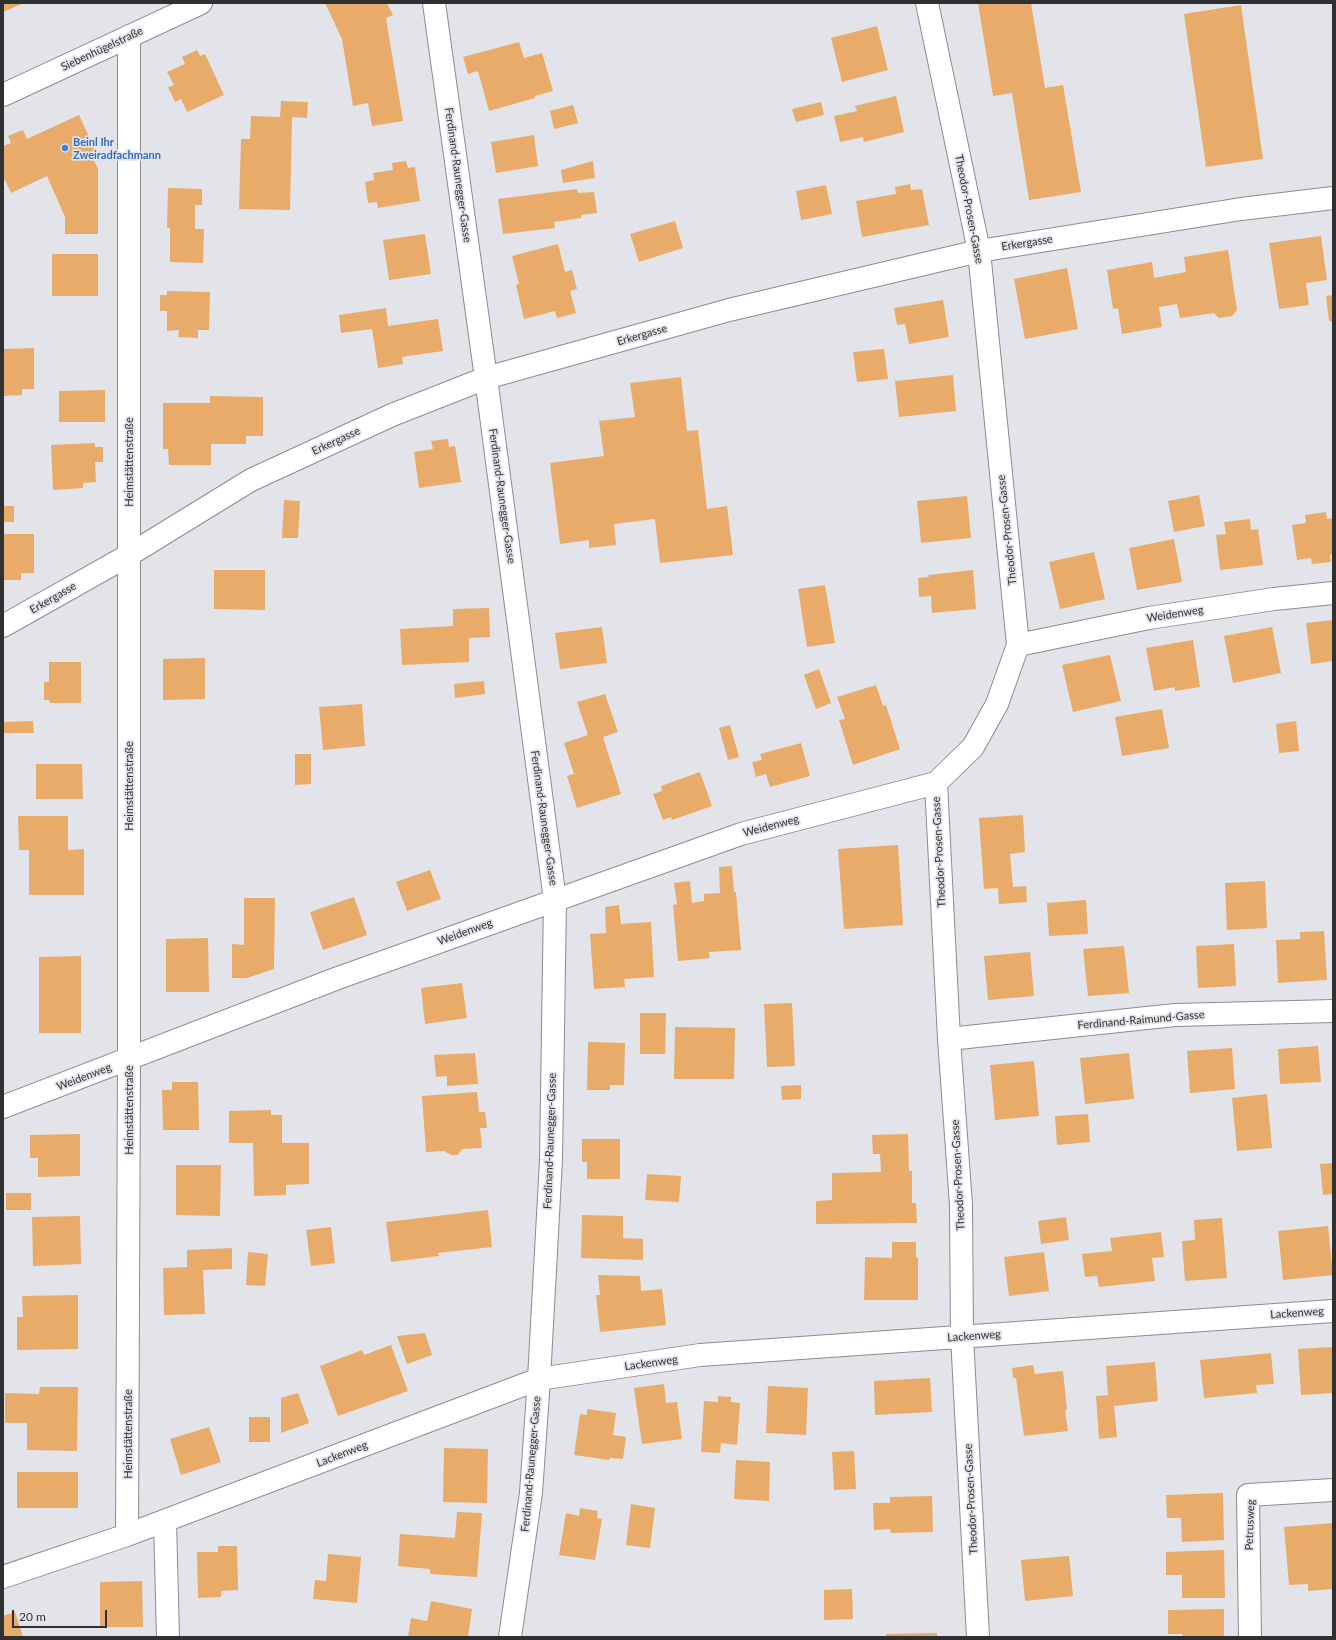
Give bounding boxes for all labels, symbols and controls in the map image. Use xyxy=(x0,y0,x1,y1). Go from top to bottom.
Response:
street label: Siebenhügelstraße xyxy=(59,24,145,74)
street label: Ferdinand-Raunegger-Gasse xyxy=(442,107,474,243)
place label: Beinl Ihr Zweiradfachmann xyxy=(73,135,161,161)
marker: Beinl Ihr Zweiradfachmann xyxy=(60,143,70,153)
street label: Theodor-Prosen-Gasse xyxy=(952,153,986,265)
street label: Erkergasse xyxy=(1000,232,1054,254)
street label: Erkergasse xyxy=(615,322,669,348)
street label: Heimstättenstraße xyxy=(122,417,136,507)
street label: Erkergasse xyxy=(310,424,362,458)
street label: Ferdinand-Raunegger-Gasse xyxy=(486,428,518,564)
street label: Theodor-Prosen-Gasse xyxy=(995,474,1019,586)
street label: Erkergasse xyxy=(27,579,79,617)
street label: Weidenweg xyxy=(1146,603,1204,625)
street label: Heimstättenstraße xyxy=(122,741,136,831)
street label: Ferdinand-Raunegger-Gasse xyxy=(528,750,560,886)
street label: Theodor-Prosen-Gasse xyxy=(930,796,948,908)
street label: Weidenweg xyxy=(742,812,800,840)
street label: Weidenweg xyxy=(436,916,494,948)
street label: Ferdinand-Raimund-Gasse xyxy=(1077,1008,1205,1032)
street label: Weidenweg xyxy=(55,1061,113,1093)
street label: Heimstättenstraße xyxy=(122,1065,136,1155)
street label: Ferdinand-Raunegger-Gasse xyxy=(541,1073,559,1209)
street label: Theodor-Prosen-Gasse xyxy=(949,1119,967,1231)
street label: Lackenweg xyxy=(1270,1305,1324,1321)
street label: Lackenweg xyxy=(947,1328,1001,1344)
street label: Lackenweg xyxy=(624,1353,678,1373)
street label: Heimstättenstraße xyxy=(121,1389,135,1479)
street label: Ferdinand-Raunegger-Gasse xyxy=(518,1396,544,1532)
street label: Lackenweg xyxy=(315,1438,369,1470)
street label: Theodor-Prosen-Gasse xyxy=(962,1443,980,1555)
street label: Petrusweg xyxy=(1243,1499,1257,1551)
scale bar xyxy=(14,1602,109,1628)
text: 20 m xyxy=(19,1609,46,1624)

